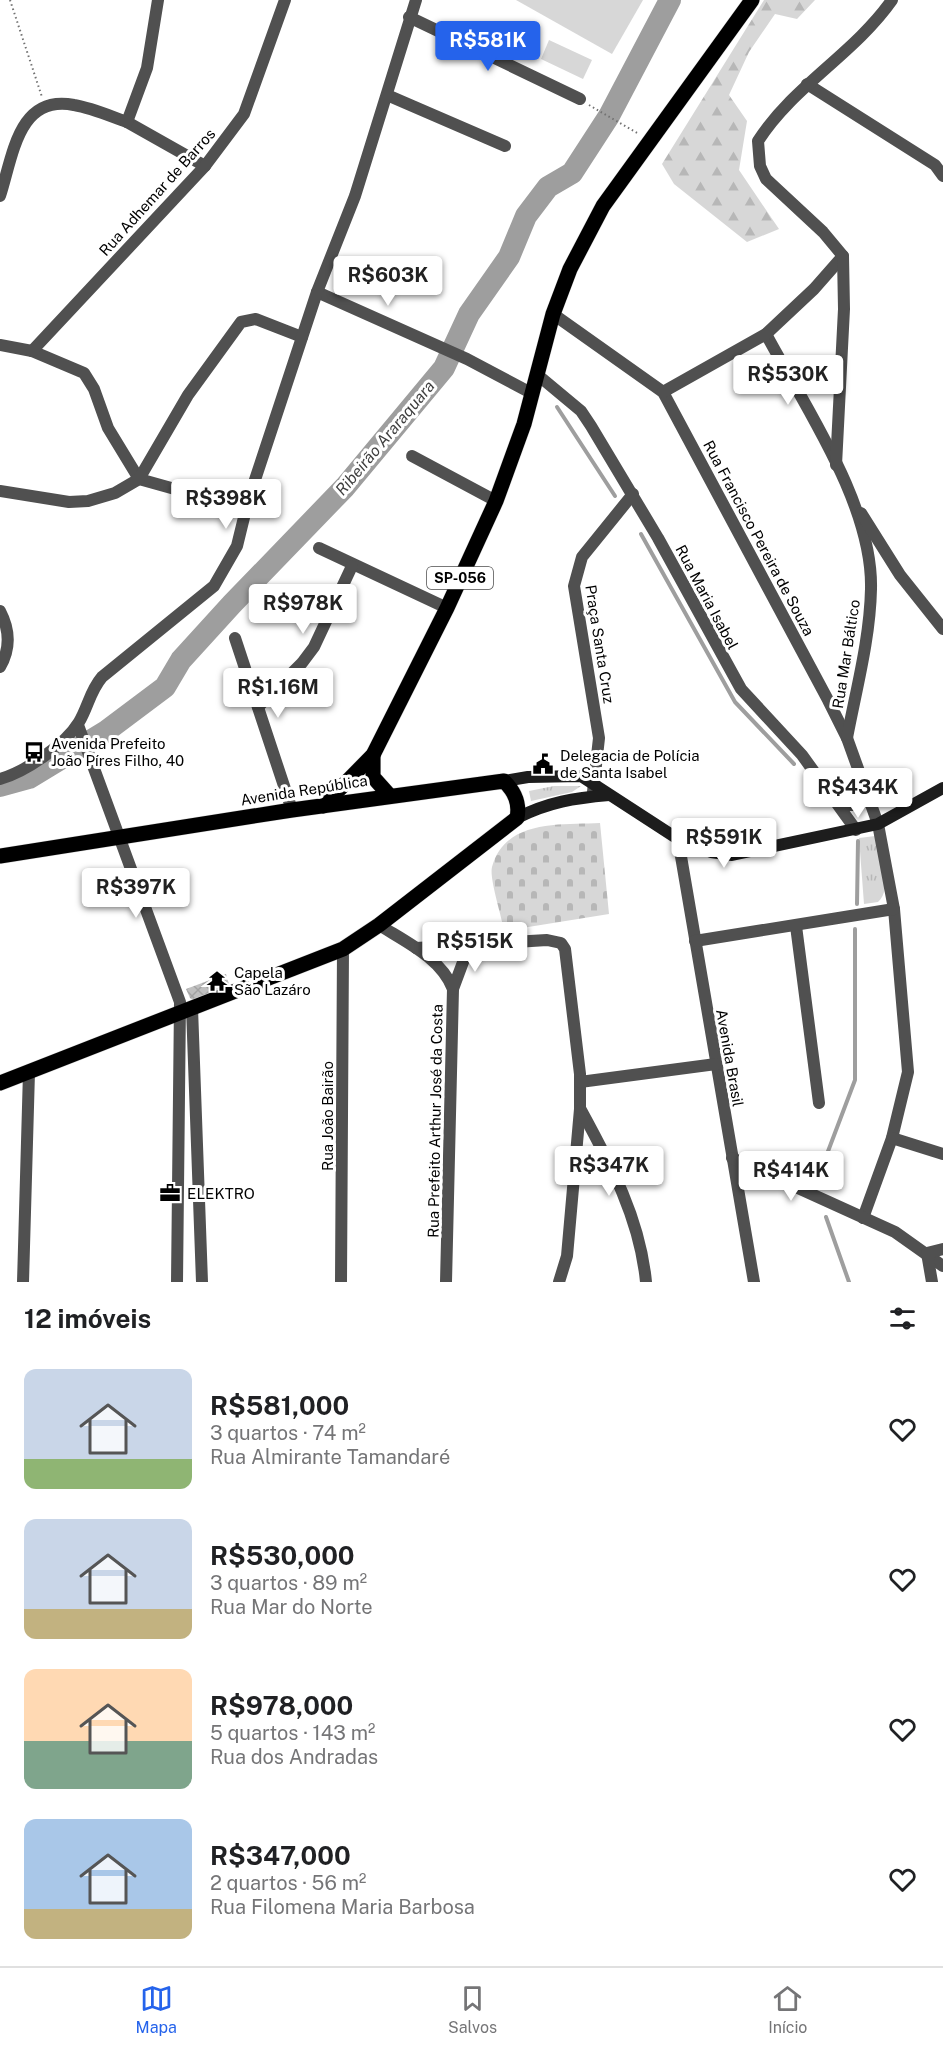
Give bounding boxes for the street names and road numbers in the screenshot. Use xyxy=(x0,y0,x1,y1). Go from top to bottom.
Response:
street label: Rua Adhemar de Barros xyxy=(96,125,218,259)
street label: Rua Francisco Pereira de Souza xyxy=(700,437,818,639)
street label: Rua Maria Isabel xyxy=(672,542,742,652)
road number: SP-056 xyxy=(427,567,493,589)
street label: Praça Santa Cruz xyxy=(582,583,618,705)
street label: Rua Mar Báltico xyxy=(829,598,863,710)
street label: Avenida República xyxy=(239,772,369,808)
street label: Rua Prefeito Arthur José da Costa xyxy=(424,1004,446,1238)
street label: Avenida Brasil xyxy=(713,1008,747,1108)
street label: Rua João Bairão xyxy=(319,1061,336,1171)

